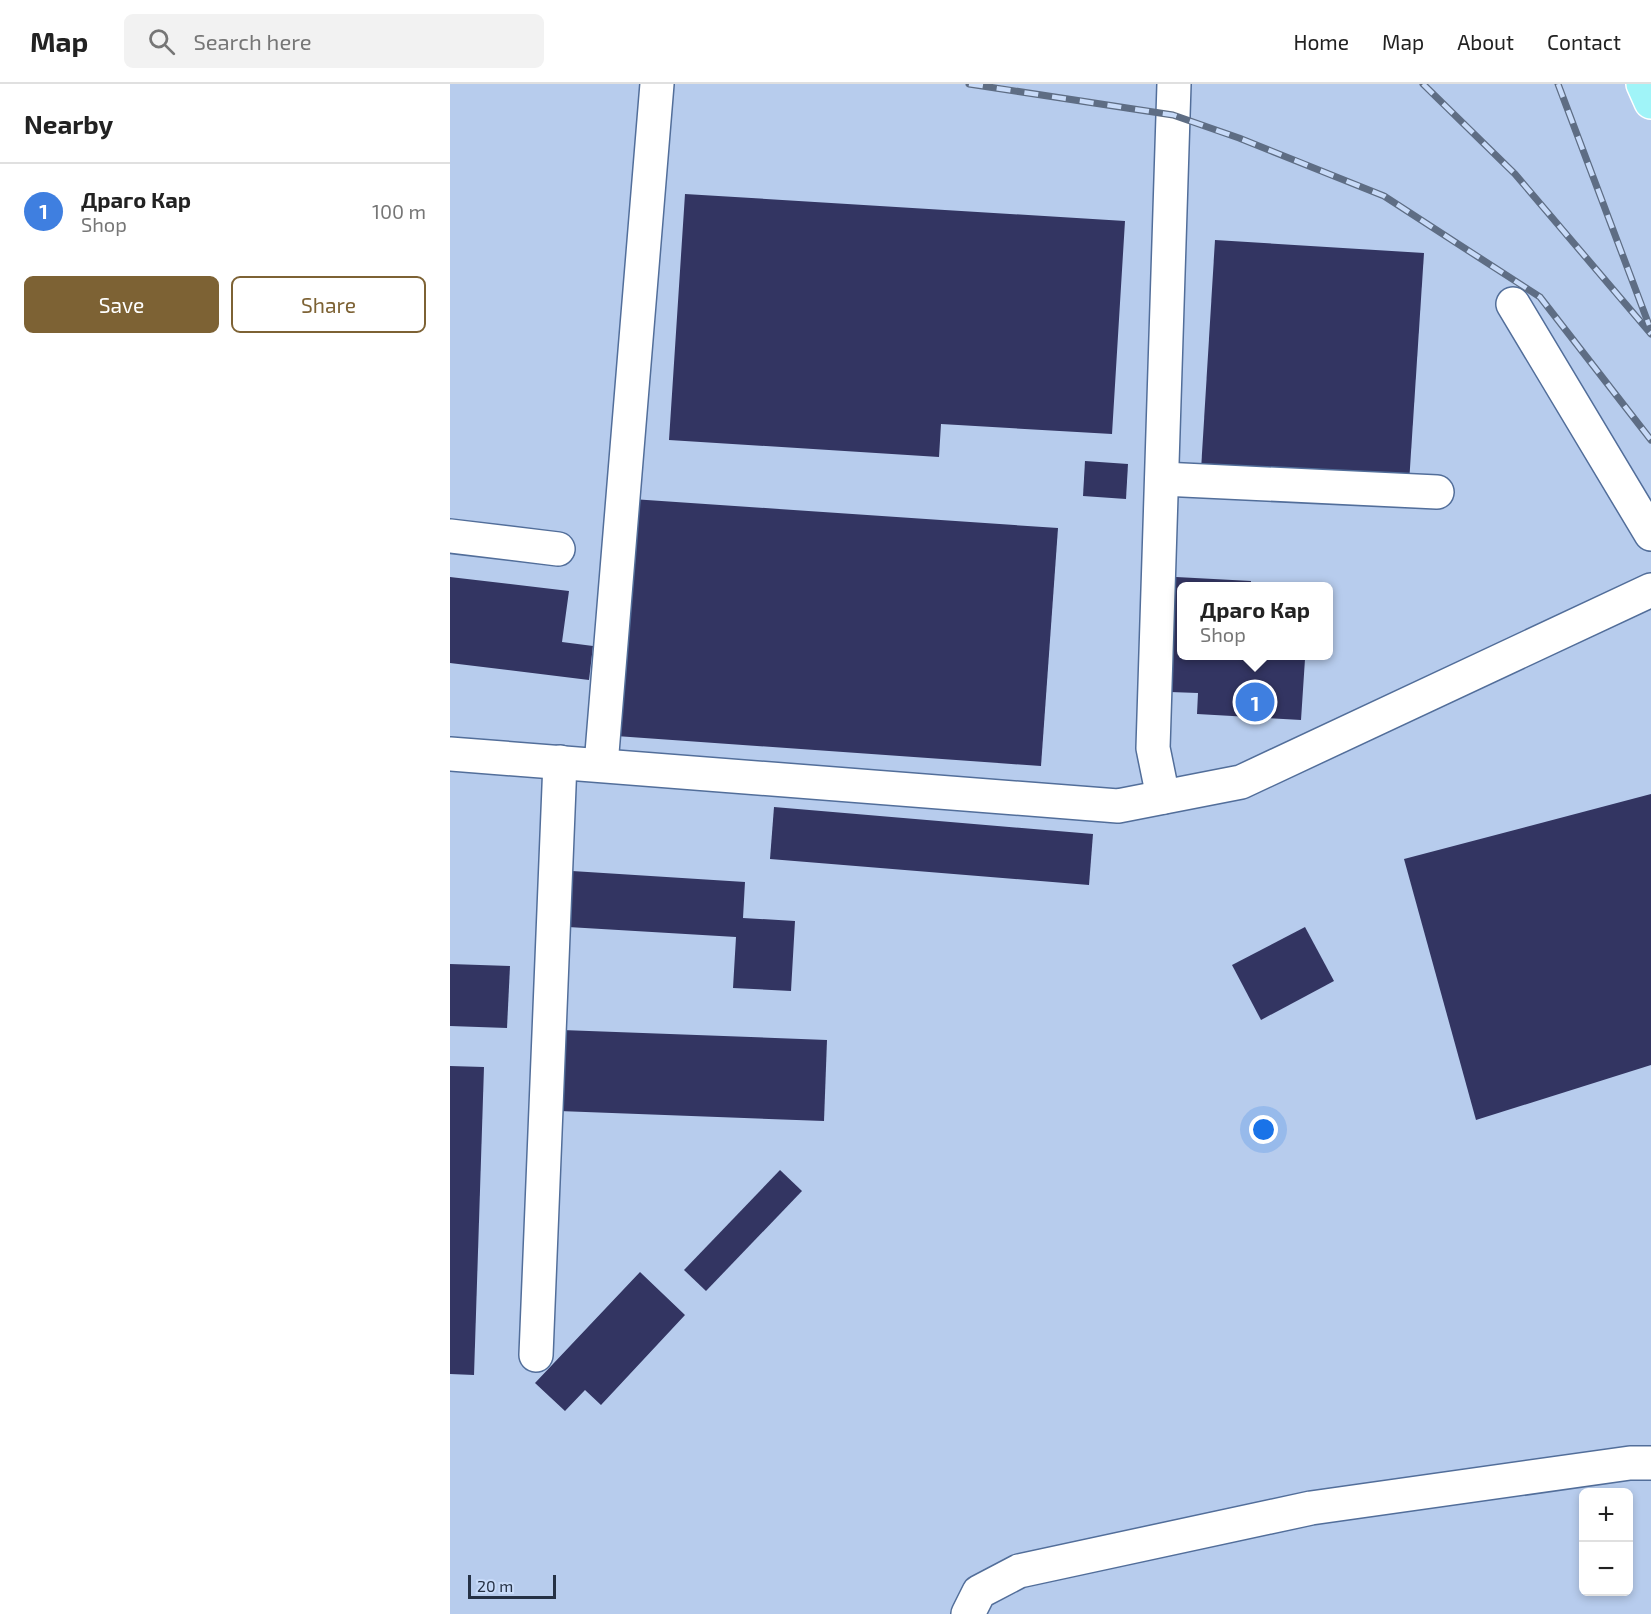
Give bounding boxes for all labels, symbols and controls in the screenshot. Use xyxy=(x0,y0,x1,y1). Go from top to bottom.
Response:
search box xyxy=(124,14,544,68)
text: Map xyxy=(30,24,88,58)
icon: search xyxy=(145,25,178,58)
text: Search here xyxy=(193,28,312,54)
text: Home xyxy=(1293,29,1349,54)
text: Map xyxy=(1382,29,1424,54)
text: About xyxy=(1457,29,1514,54)
text: Contact xyxy=(1547,29,1621,54)
text: Nearby xyxy=(24,108,113,139)
text: Драго Кар xyxy=(81,186,191,212)
text: 1 xyxy=(39,199,48,223)
text: 100 m xyxy=(372,199,426,223)
text: Shop xyxy=(81,212,127,236)
button: Save xyxy=(24,276,219,333)
button: Share xyxy=(231,276,426,333)
popup xyxy=(1177,582,1333,660)
text: Драго Кар xyxy=(1200,596,1310,622)
text: Shop xyxy=(1200,622,1246,646)
pin: 1 xyxy=(1236,680,1274,724)
your location xyxy=(1249,1115,1278,1144)
map controls xyxy=(1579,1488,1633,1596)
button: + xyxy=(1579,1488,1633,1542)
button: − xyxy=(1579,1542,1633,1596)
scale bar xyxy=(468,1572,556,1600)
text: 20 m xyxy=(477,1576,513,1595)

